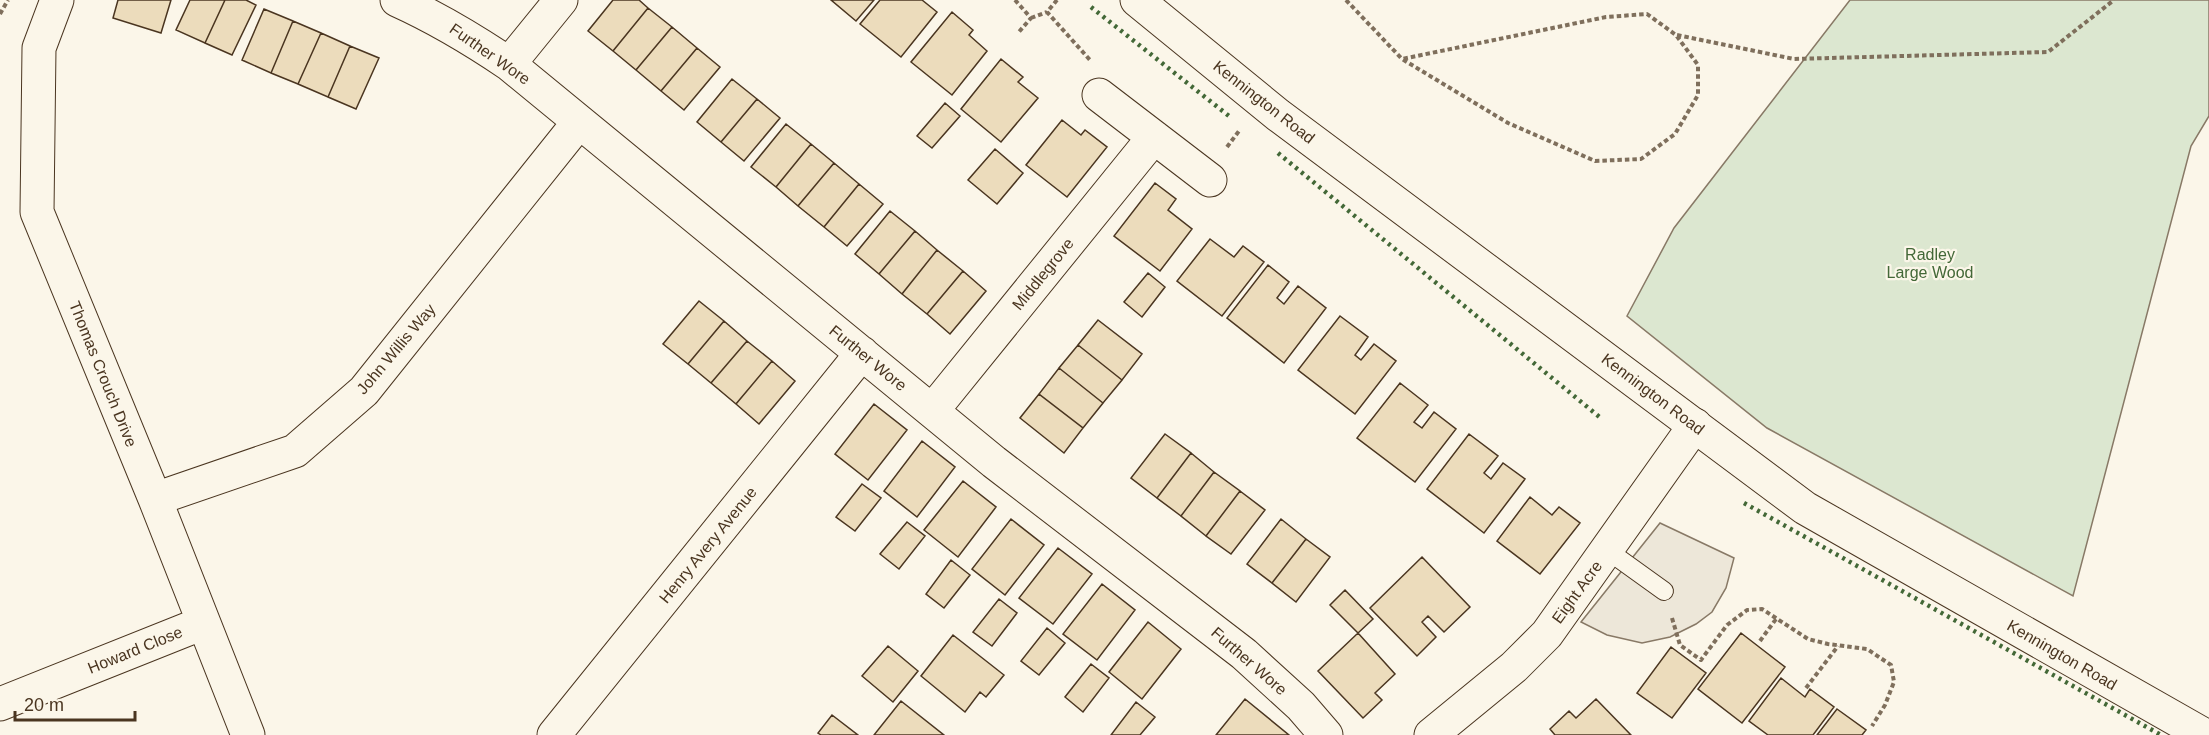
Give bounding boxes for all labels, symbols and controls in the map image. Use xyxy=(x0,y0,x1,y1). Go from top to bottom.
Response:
street label: Further Wore xyxy=(447,20,533,88)
street label: Kennington Road xyxy=(1210,57,1318,147)
street label: Middlegrove xyxy=(1009,235,1077,313)
park label: Radley Large Wood xyxy=(1887,246,1973,281)
street label: Thomas Crouch Drive xyxy=(66,299,140,449)
street label: John Willis Way xyxy=(353,301,439,397)
street label: Further Wore xyxy=(826,322,910,394)
street label: Kennington Road xyxy=(1599,350,1707,438)
street label: Henry Avery Avenue xyxy=(656,483,760,606)
street label: Eight Acre xyxy=(1549,557,1605,627)
street label: Kennington Road xyxy=(2004,617,2120,693)
street label: Howard Close xyxy=(85,623,185,677)
street label: Further Wore xyxy=(1208,624,1290,698)
scale bar xyxy=(15,684,135,722)
text: 20 m xyxy=(24,695,64,715)

